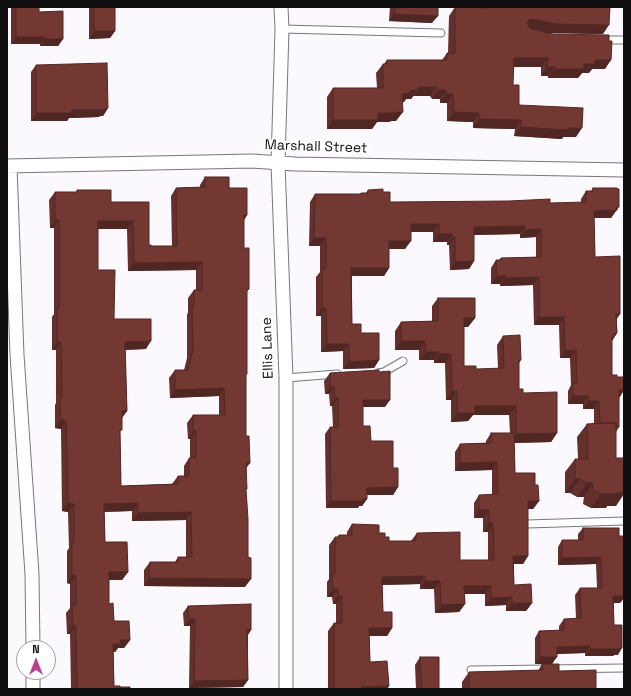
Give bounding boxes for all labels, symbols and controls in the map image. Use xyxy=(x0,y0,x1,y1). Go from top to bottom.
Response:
street label: Marshall Street xyxy=(264,137,368,157)
street label: Ellis Lane xyxy=(259,317,277,379)
north arrow xyxy=(16,640,56,680)
text: N xyxy=(32,642,40,656)

